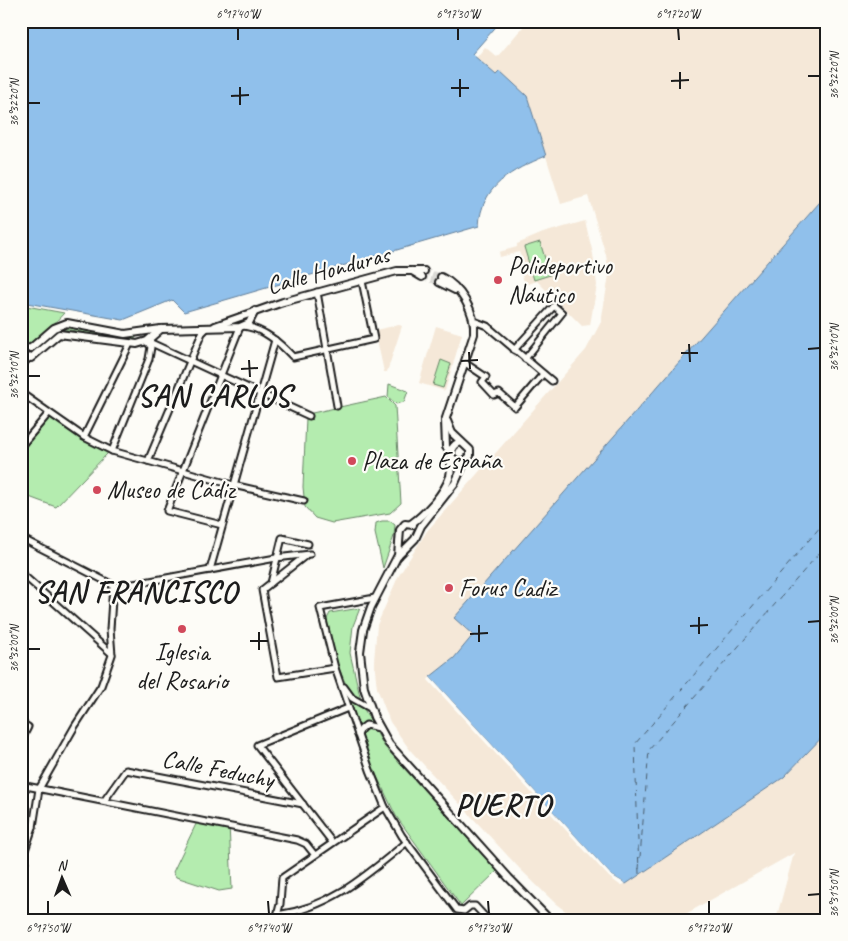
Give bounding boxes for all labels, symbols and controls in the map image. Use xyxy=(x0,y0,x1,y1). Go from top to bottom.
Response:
text: 6°17'40"W xyxy=(216,6,262,22)
text: 6°17'30"W xyxy=(436,6,482,22)
text: 6°17'20"W xyxy=(656,6,702,22)
text: 36°32'20"N xyxy=(826,51,842,100)
text: 36°32'20"N xyxy=(6,78,22,127)
street label: Calle Honduras xyxy=(263,238,395,302)
place label: Polideportivo Náutico xyxy=(508,250,613,311)
marker: Polideportivo Náutico xyxy=(492,274,504,286)
text: 36°32'10"N xyxy=(826,323,842,372)
text: 36°32'10"N xyxy=(6,351,22,400)
district label: SAN CARLOS xyxy=(137,377,297,415)
place label: Plaza de España xyxy=(362,445,503,477)
marker: Plaza de España xyxy=(346,455,358,467)
place label: Museo de Cádiz xyxy=(107,474,237,506)
marker: Museo de Cádiz xyxy=(91,484,103,496)
place label: Forus Cadiz xyxy=(459,572,559,604)
district label: SAN FRANCISCO xyxy=(34,573,240,611)
marker: Forus Cadiz xyxy=(443,582,455,594)
text: 36°32'00"N xyxy=(826,596,842,645)
marker: Iglesia del Rosario xyxy=(176,623,188,635)
text: 36°32'00"N xyxy=(6,624,22,673)
place label: Iglesia del Rosario xyxy=(136,636,231,697)
street label: Calle Feduchy xyxy=(160,743,279,796)
district label: PUERTO xyxy=(455,786,554,824)
north arrow xyxy=(38,854,88,904)
text: N xyxy=(57,857,69,874)
text: 36°31'50"N xyxy=(826,869,842,918)
text: 6°17'50"W xyxy=(26,920,72,936)
text: 6°17'40"W xyxy=(247,920,293,936)
text: 6°17'30"W xyxy=(467,920,513,936)
text: 6°17'20"W xyxy=(687,920,733,936)

